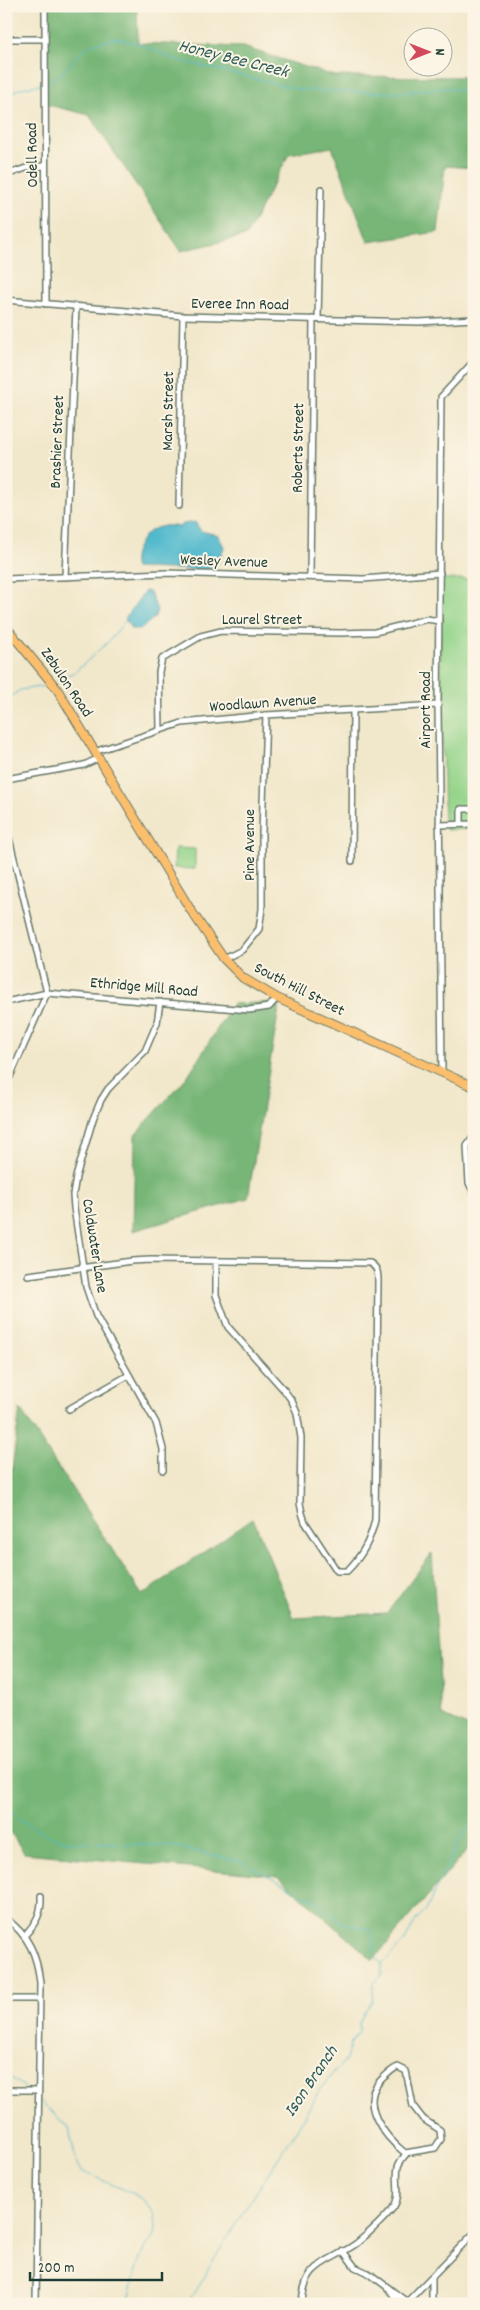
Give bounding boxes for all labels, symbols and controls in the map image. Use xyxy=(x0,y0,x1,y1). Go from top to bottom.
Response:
north arrow xyxy=(402,28,452,78)
water label: Honey Bee Creek xyxy=(176,34,292,86)
text: N xyxy=(429,49,449,56)
street label: Odell Road xyxy=(21,122,45,188)
street label: Everee Inn Road xyxy=(191,293,289,317)
street label: Marsh Street xyxy=(157,371,181,451)
street label: Brashier Street xyxy=(45,395,71,489)
street label: Roberts Street xyxy=(287,403,311,493)
street label: Wesley Avenue xyxy=(180,549,268,575)
street label: Laurel Street xyxy=(222,609,302,632)
street label: Zebulon Road xyxy=(34,643,98,723)
street label: Airport Road xyxy=(415,671,438,749)
street label: Woodlawn Avenue xyxy=(209,689,317,719)
street label: Pine Avenue xyxy=(239,809,262,881)
street label: South Hill Street xyxy=(250,957,349,1023)
street label: Ethridge Mill Road xyxy=(89,972,199,1004)
street label: Coldwater Lane xyxy=(75,1197,113,1295)
water label: Ison Branch xyxy=(279,2041,345,2123)
scale bar xyxy=(30,2250,162,2282)
text: 200 m xyxy=(38,2258,75,2280)

